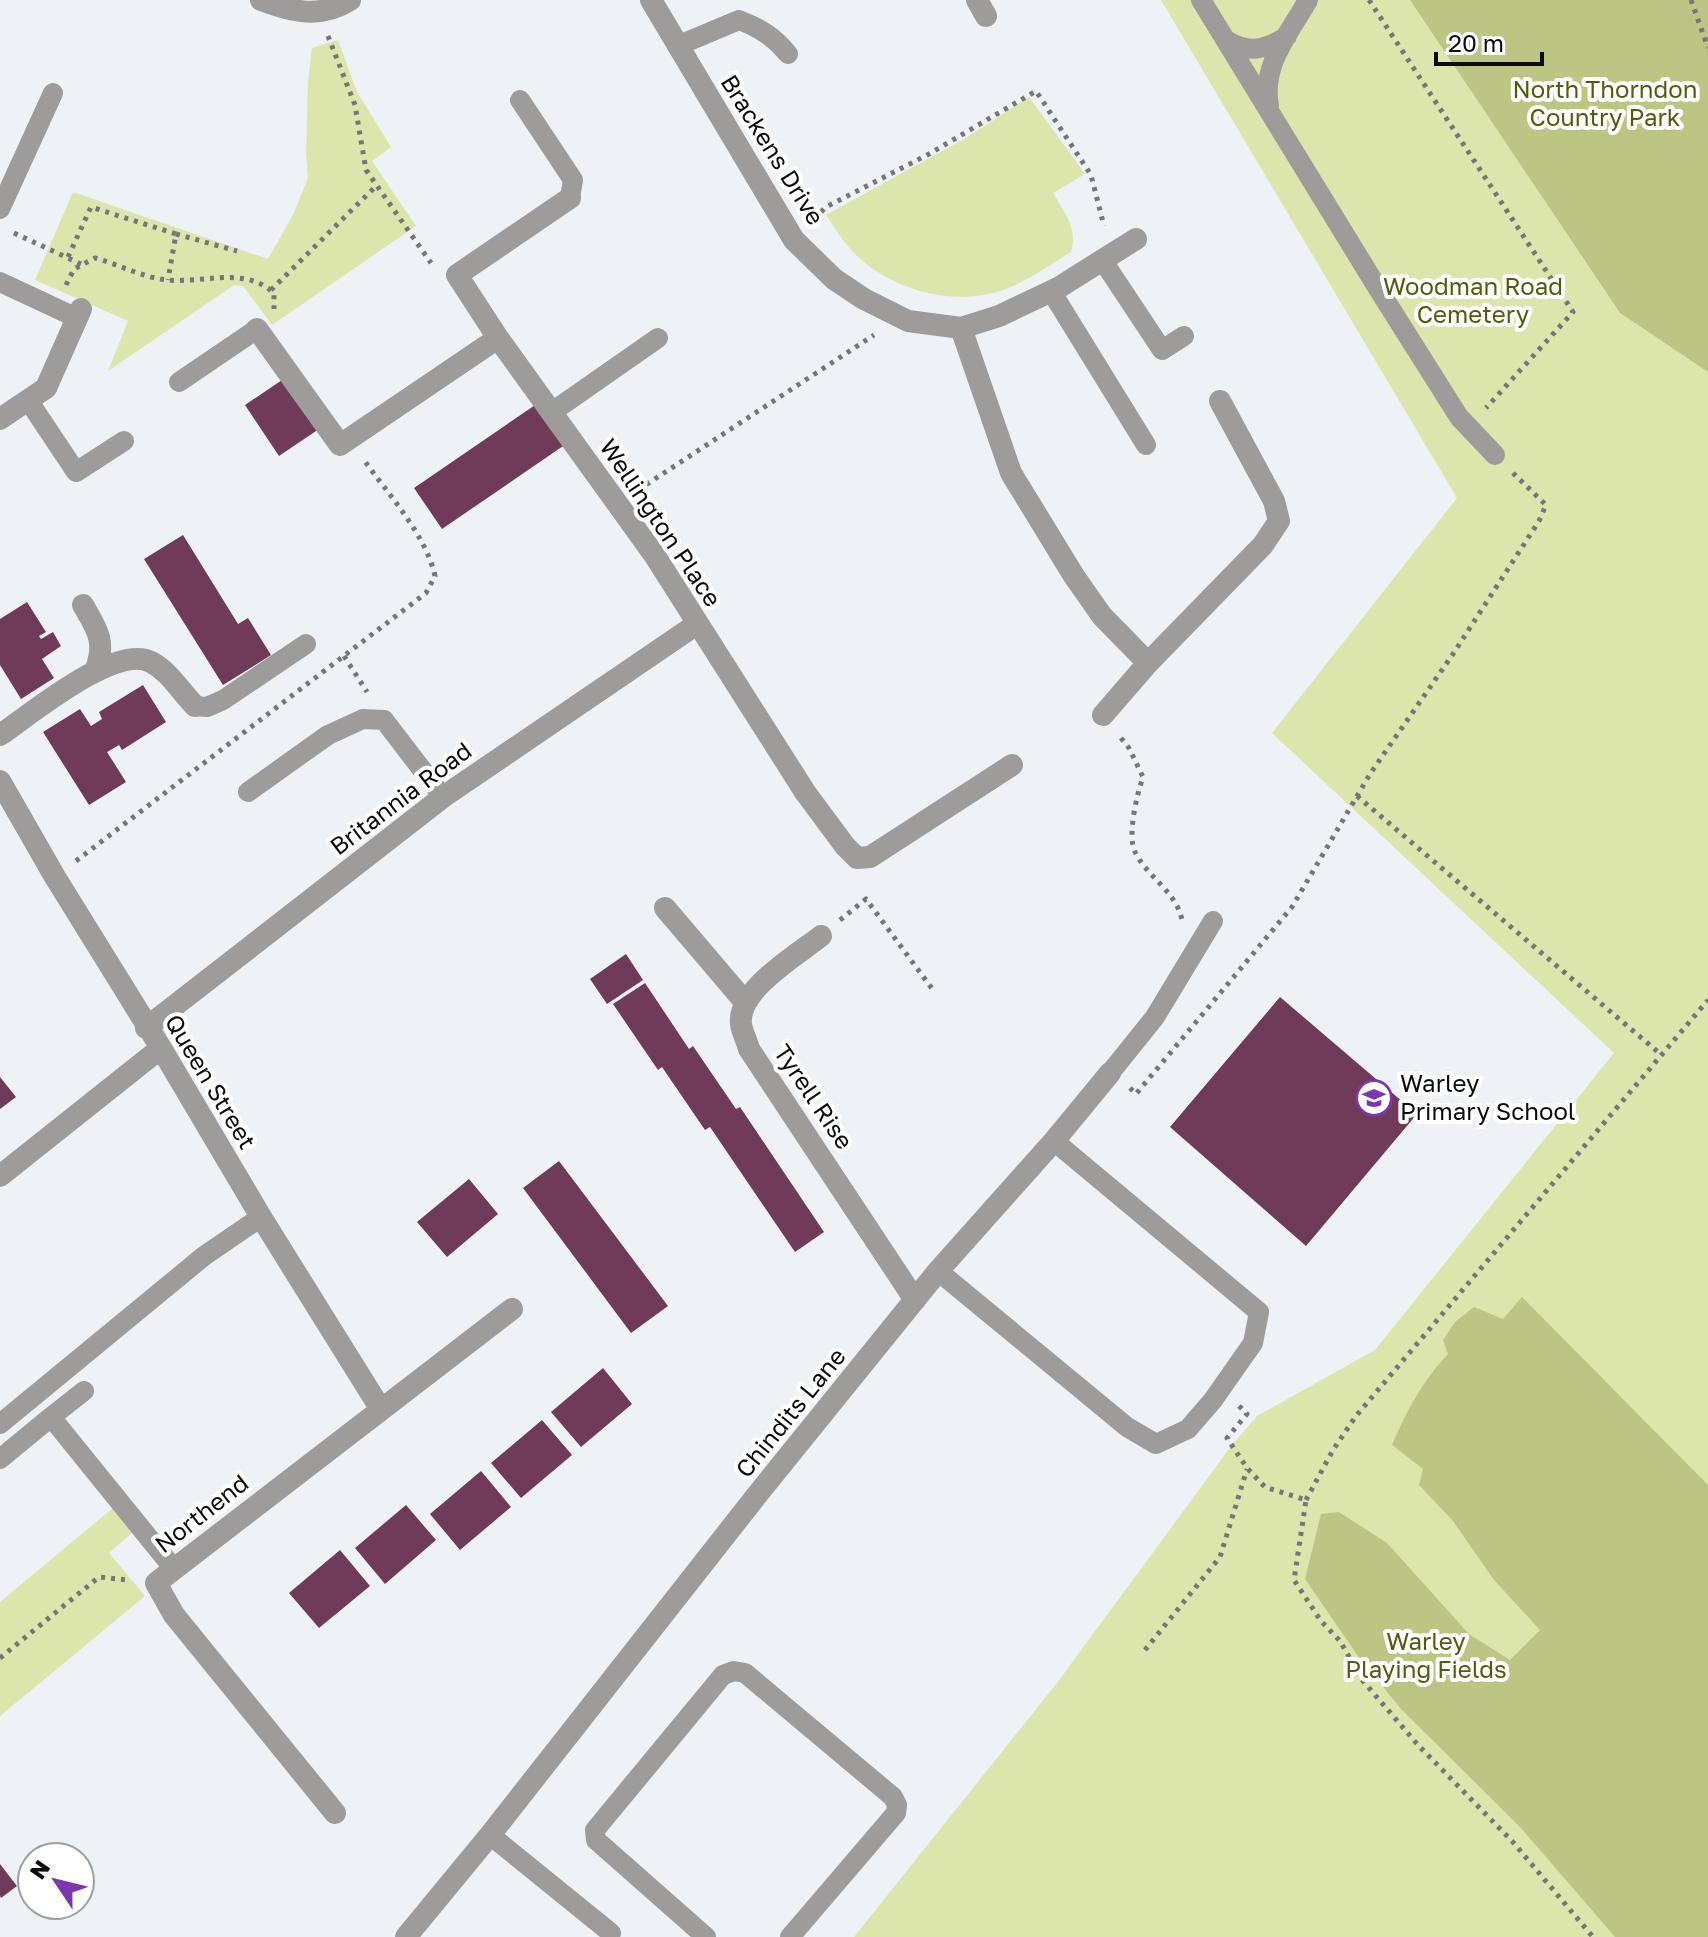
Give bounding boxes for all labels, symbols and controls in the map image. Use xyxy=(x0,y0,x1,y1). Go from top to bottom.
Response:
scale bar xyxy=(1436,16,1542,66)
text: 20 m xyxy=(1448,28,1504,57)
street label: Brackens Drive xyxy=(715,69,831,230)
park label: North Thorndon Country Park xyxy=(1513,74,1697,131)
park label: Woodman Road Cemetery xyxy=(1383,271,1563,328)
street label: Wellington Place xyxy=(594,433,728,612)
street label: Britannia Road xyxy=(324,735,476,860)
street label: Queen Street xyxy=(160,1009,263,1154)
street label: Tyrell Rise xyxy=(769,1038,860,1154)
place label: Warley Primary School xyxy=(1400,1068,1576,1125)
school or university icon: Warley Primary School xyxy=(1355,1079,1393,1117)
street label: Chindits Lane xyxy=(729,1342,851,1483)
street label: Northend xyxy=(149,1467,253,1558)
park label: Warley Playing Fields xyxy=(1345,1626,1507,1683)
north arrow xyxy=(16,1841,96,1921)
text: N xyxy=(23,1855,55,1884)

